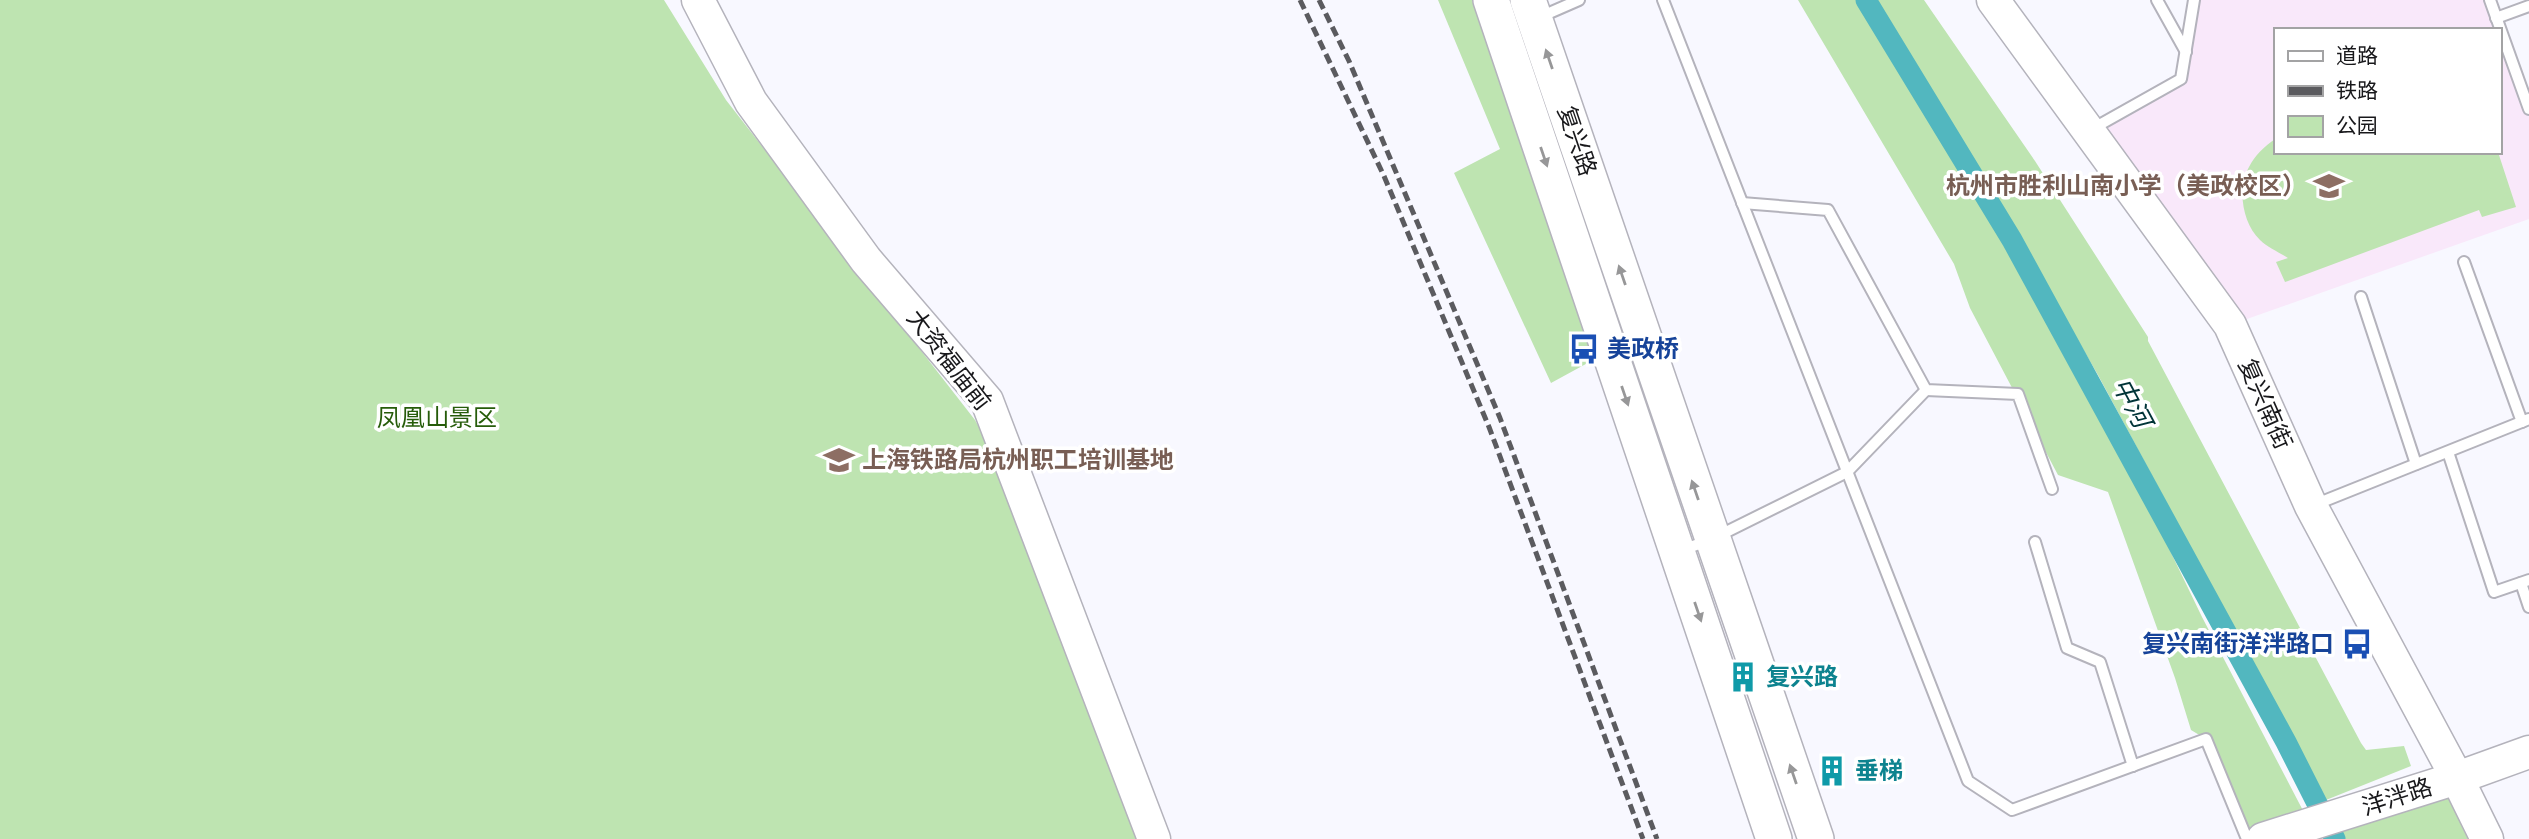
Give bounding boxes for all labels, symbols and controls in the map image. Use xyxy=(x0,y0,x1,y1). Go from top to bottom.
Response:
legend xyxy=(2274,28,2501,154)
text: 道路 xyxy=(2336,43,2378,69)
one-way arrow xyxy=(1543,49,1553,70)
text: 铁路 xyxy=(2336,78,2378,104)
street label: 复兴路 xyxy=(1551,102,1603,180)
text: 公园 xyxy=(2336,113,2378,139)
one-way arrow xyxy=(1539,147,1550,168)
school or university icon: 杭州市胜利山南小学（美政校区） xyxy=(2312,169,2346,203)
place label: 杭州市胜利山南小学（美政校区） xyxy=(1946,171,2306,201)
one-way arrow xyxy=(1616,264,1627,285)
street label: 大资福庙前 xyxy=(900,303,998,417)
bus stop icon: 美政桥 xyxy=(1567,332,1601,366)
place label: 美政桥 xyxy=(1607,334,1679,364)
street label: 复兴南街 xyxy=(2232,354,2298,454)
water label: 中河 xyxy=(2105,373,2160,438)
one-way arrow xyxy=(1620,386,1631,407)
park label: 凤凰山景区 xyxy=(377,403,497,433)
school or university icon: 上海铁路局杭州职工培训基地 xyxy=(822,443,856,477)
place label: 上海铁路局杭州职工培训基地 xyxy=(862,445,1174,475)
one-way arrow xyxy=(1689,479,1700,500)
one-way arrow xyxy=(1693,601,1704,622)
bus stop icon: 复兴南街洋泮路口 xyxy=(2340,627,2374,661)
place label: 复兴南街洋泮路口 xyxy=(2142,629,2334,659)
building icon: 复兴路 xyxy=(1726,660,1760,694)
place label: 复兴路 xyxy=(1766,662,1838,692)
building icon: 垂梯 xyxy=(1815,754,1849,788)
place label: 垂梯 xyxy=(1855,756,1903,786)
one-way arrow xyxy=(1787,764,1798,785)
street label: 洋泮路 xyxy=(2358,772,2436,822)

